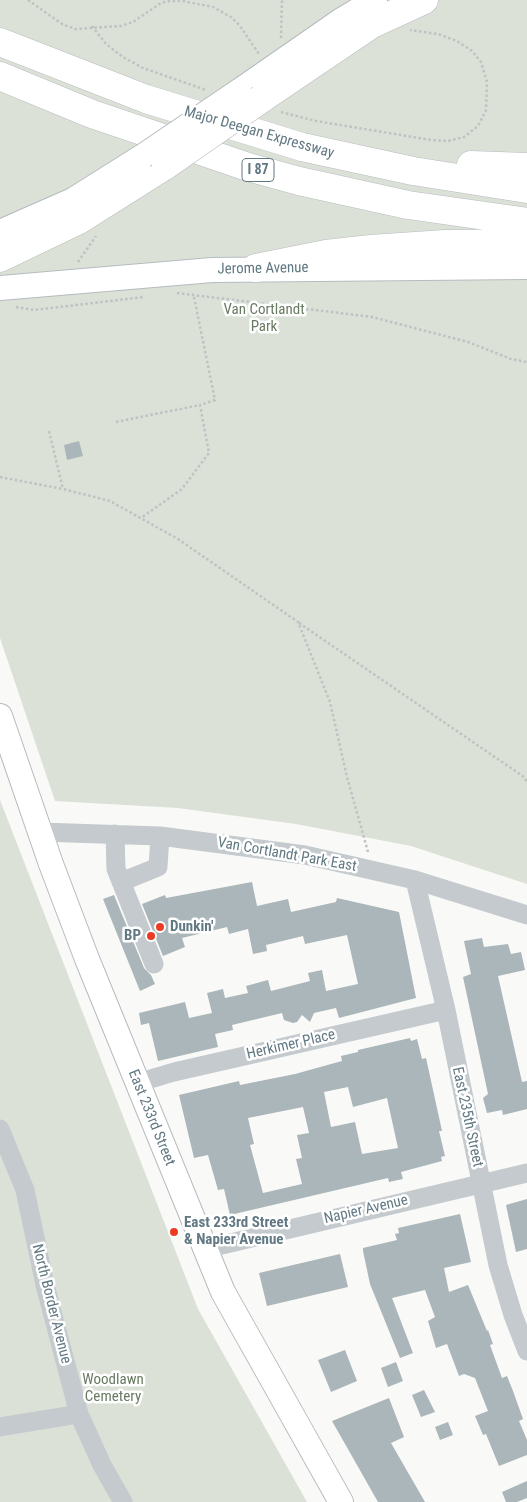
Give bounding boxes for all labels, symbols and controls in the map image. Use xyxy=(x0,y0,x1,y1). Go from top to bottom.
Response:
street label: Major Deegan Expressway xyxy=(182,103,336,163)
road number: I 87 xyxy=(242,158,274,182)
street label: Jerome Avenue xyxy=(217,259,309,279)
park label: Van Cortlandt Park xyxy=(223,301,305,336)
street label: Van Cortlandt Park East xyxy=(216,834,358,876)
place label: Dunkin' xyxy=(170,918,213,936)
marker: Dunkin' xyxy=(154,921,166,933)
place label: BP xyxy=(124,927,141,945)
marker: BP xyxy=(145,930,157,942)
street label: Herkimer Place xyxy=(245,1026,337,1064)
street label: East 235th Street xyxy=(448,1065,486,1169)
street label: East 233rd Street xyxy=(124,1067,178,1169)
street label: Napier Avenue xyxy=(322,1192,410,1228)
place label: East 233rd Street & Napier Avenue xyxy=(184,1214,288,1249)
marker: East 233rd Street & Napier Avenue xyxy=(168,1226,180,1238)
street label: North Border Avenue xyxy=(27,1242,75,1366)
park label: Woodlawn Cemetery xyxy=(82,1371,144,1406)

